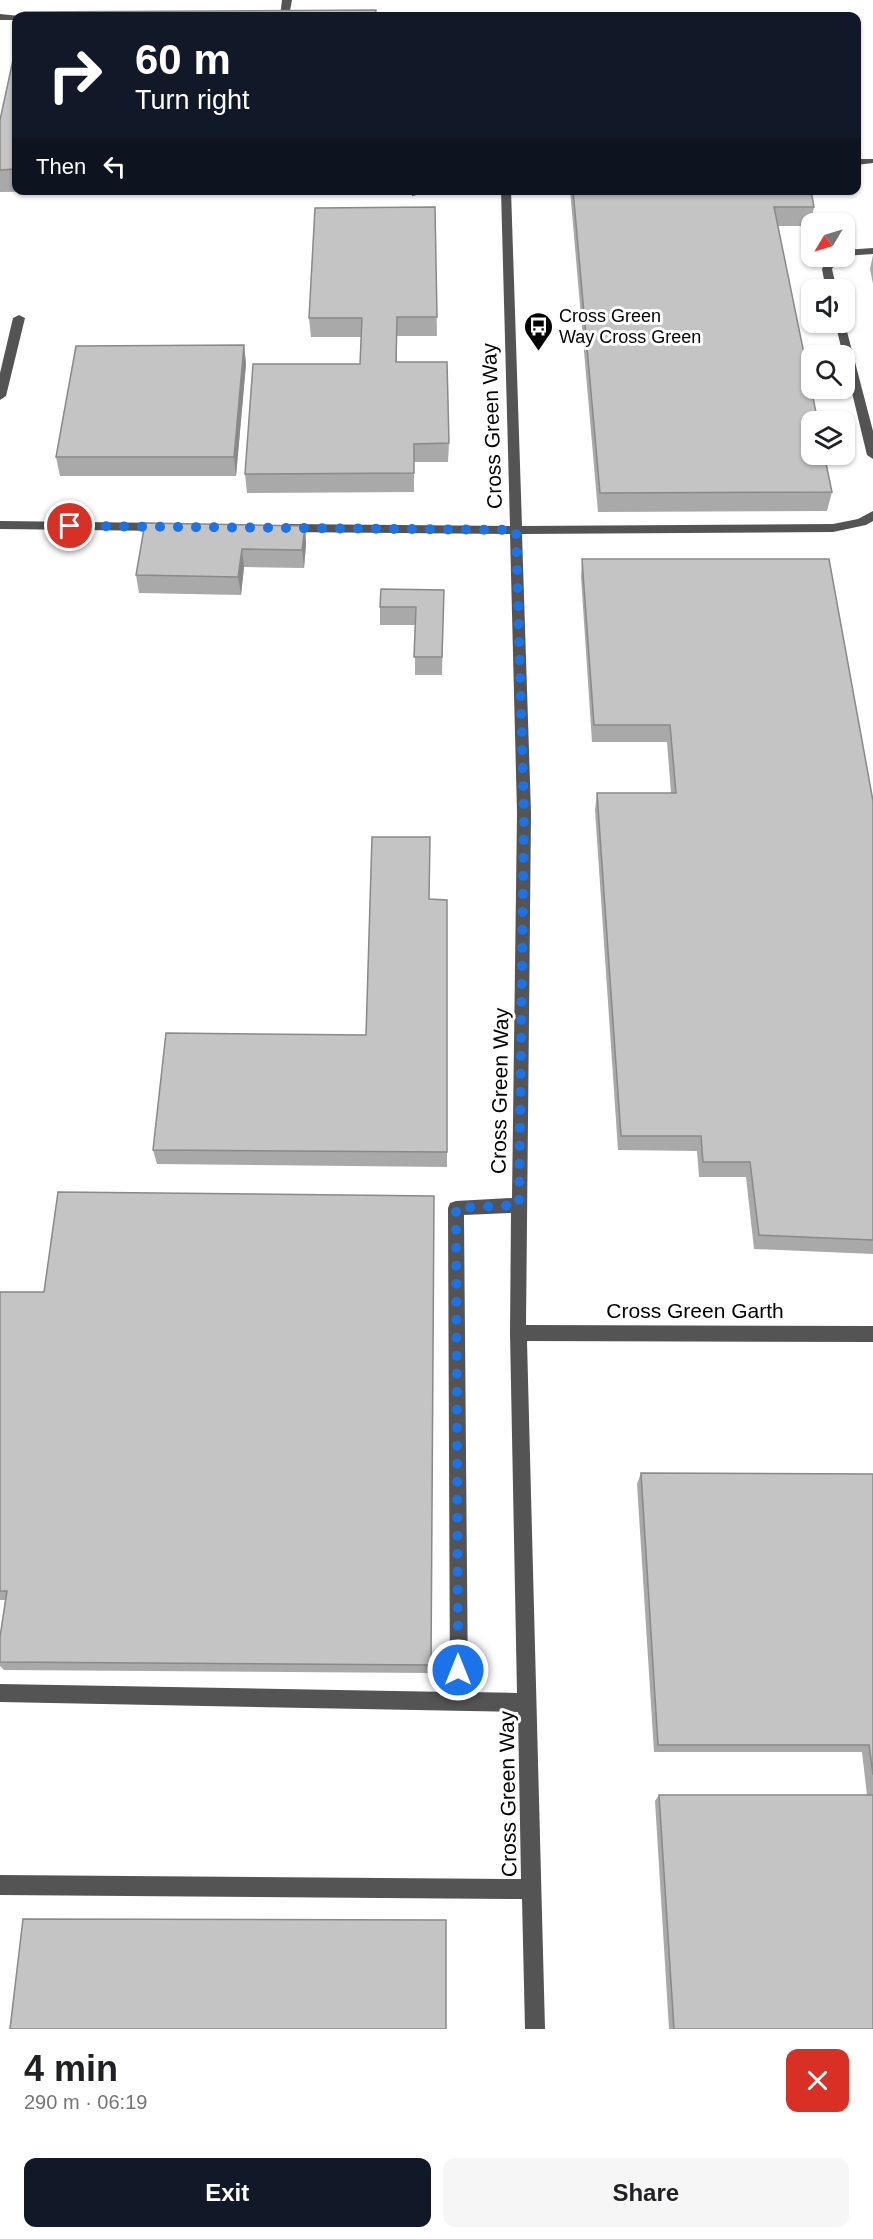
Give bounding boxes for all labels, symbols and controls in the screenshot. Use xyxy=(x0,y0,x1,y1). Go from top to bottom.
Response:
icon: right xyxy=(36,36,114,114)
text: 60 m xyxy=(135,36,231,83)
text: Turn right xyxy=(135,85,250,115)
icon: left xyxy=(98,150,131,183)
text: Then xyxy=(36,154,86,179)
north arrow xyxy=(801,213,855,267)
map controls xyxy=(801,213,855,465)
button: sound xyxy=(801,279,855,333)
place label: Cross Green Way Cross Green xyxy=(559,306,701,347)
bus stop icon: Cross Green Way Cross Green xyxy=(522,310,554,352)
street label: Cross Green Way xyxy=(477,342,506,509)
button: search xyxy=(801,345,855,399)
button: layers xyxy=(801,411,855,465)
pin xyxy=(44,500,95,551)
icon: arrive xyxy=(53,509,86,542)
street label: Cross Green Way xyxy=(487,1007,512,1174)
street label: Cross Green Garth xyxy=(606,1299,784,1322)
position arrow xyxy=(426,1638,490,1702)
street label: Cross Green Way xyxy=(495,1710,520,1877)
text: 4 min xyxy=(24,2048,118,2089)
button: close xyxy=(786,2049,849,2112)
text: 290 m · 06:19 xyxy=(24,2091,147,2113)
button: Exit xyxy=(24,2158,431,2227)
button: Share xyxy=(443,2158,849,2227)

